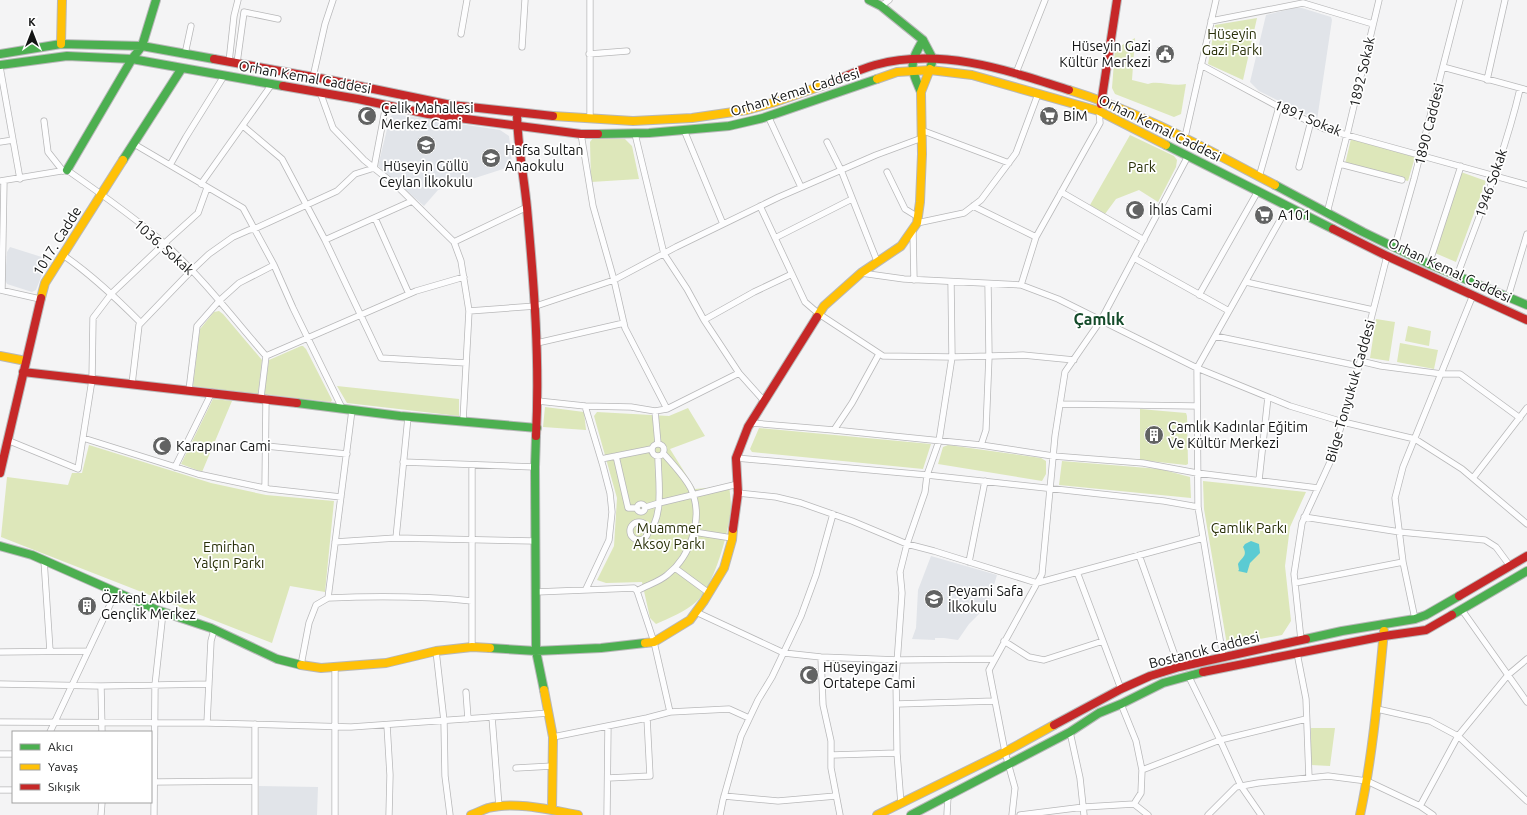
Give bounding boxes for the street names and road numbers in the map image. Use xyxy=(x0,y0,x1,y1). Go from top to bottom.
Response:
street label: 1892 Sokak xyxy=(1346,35,1378,109)
street label: Orhan Kemal Caddesi xyxy=(238,57,372,97)
street label: Orhan Kemal Caddesi xyxy=(729,65,861,119)
street label: 1890 Caddesi xyxy=(1411,81,1447,167)
street label: Orhan Kemal Caddesi xyxy=(1096,91,1224,165)
street label: 1891 Sokak xyxy=(1272,97,1344,139)
street label: 1946 Sokak xyxy=(1472,147,1510,219)
street label: 1017. Cadde xyxy=(30,204,84,278)
street label: 1036. Sokak xyxy=(131,216,197,278)
street label: Orhan Kemal Caddesi xyxy=(1386,234,1514,306)
street label: Bilge Tonyukuk Caddesi xyxy=(1322,318,1378,464)
street label: Bostancık Caddesi xyxy=(1147,629,1261,671)

